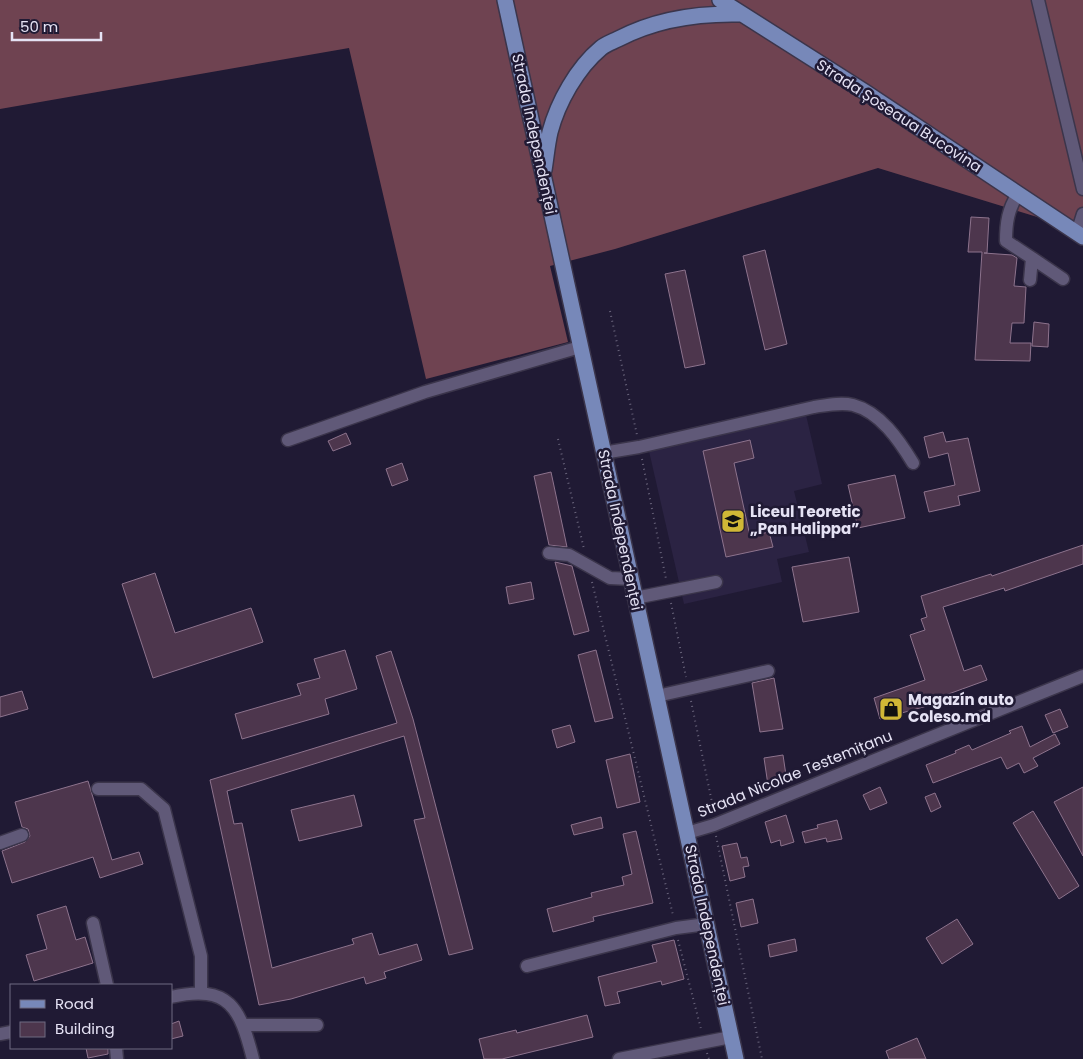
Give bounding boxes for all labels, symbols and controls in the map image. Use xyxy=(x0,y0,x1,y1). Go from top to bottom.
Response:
scale bar xyxy=(12,10,101,42)
text: 50 m xyxy=(20,16,58,37)
street label: Strada Independenței xyxy=(507,52,562,216)
street label: Strada Șoseaua Bucovina xyxy=(813,54,986,177)
street label: Strada Independenței xyxy=(593,448,648,612)
place label: Liceul Teoretic „Pan Halippa” xyxy=(750,501,861,539)
school or university icon: Liceul Teoretic „Pan Halippa” xyxy=(720,508,746,534)
place label: Magazín auto Coleso.md xyxy=(908,689,1014,727)
shop icon: Magazín auto Coleso.md xyxy=(878,696,904,722)
street label: Strada Nicolae Testemițanu xyxy=(694,725,895,822)
street label: Strada Independenței xyxy=(680,843,735,1007)
legend xyxy=(10,984,172,1049)
text: Road xyxy=(55,993,94,1014)
text: Building xyxy=(55,1018,115,1039)

